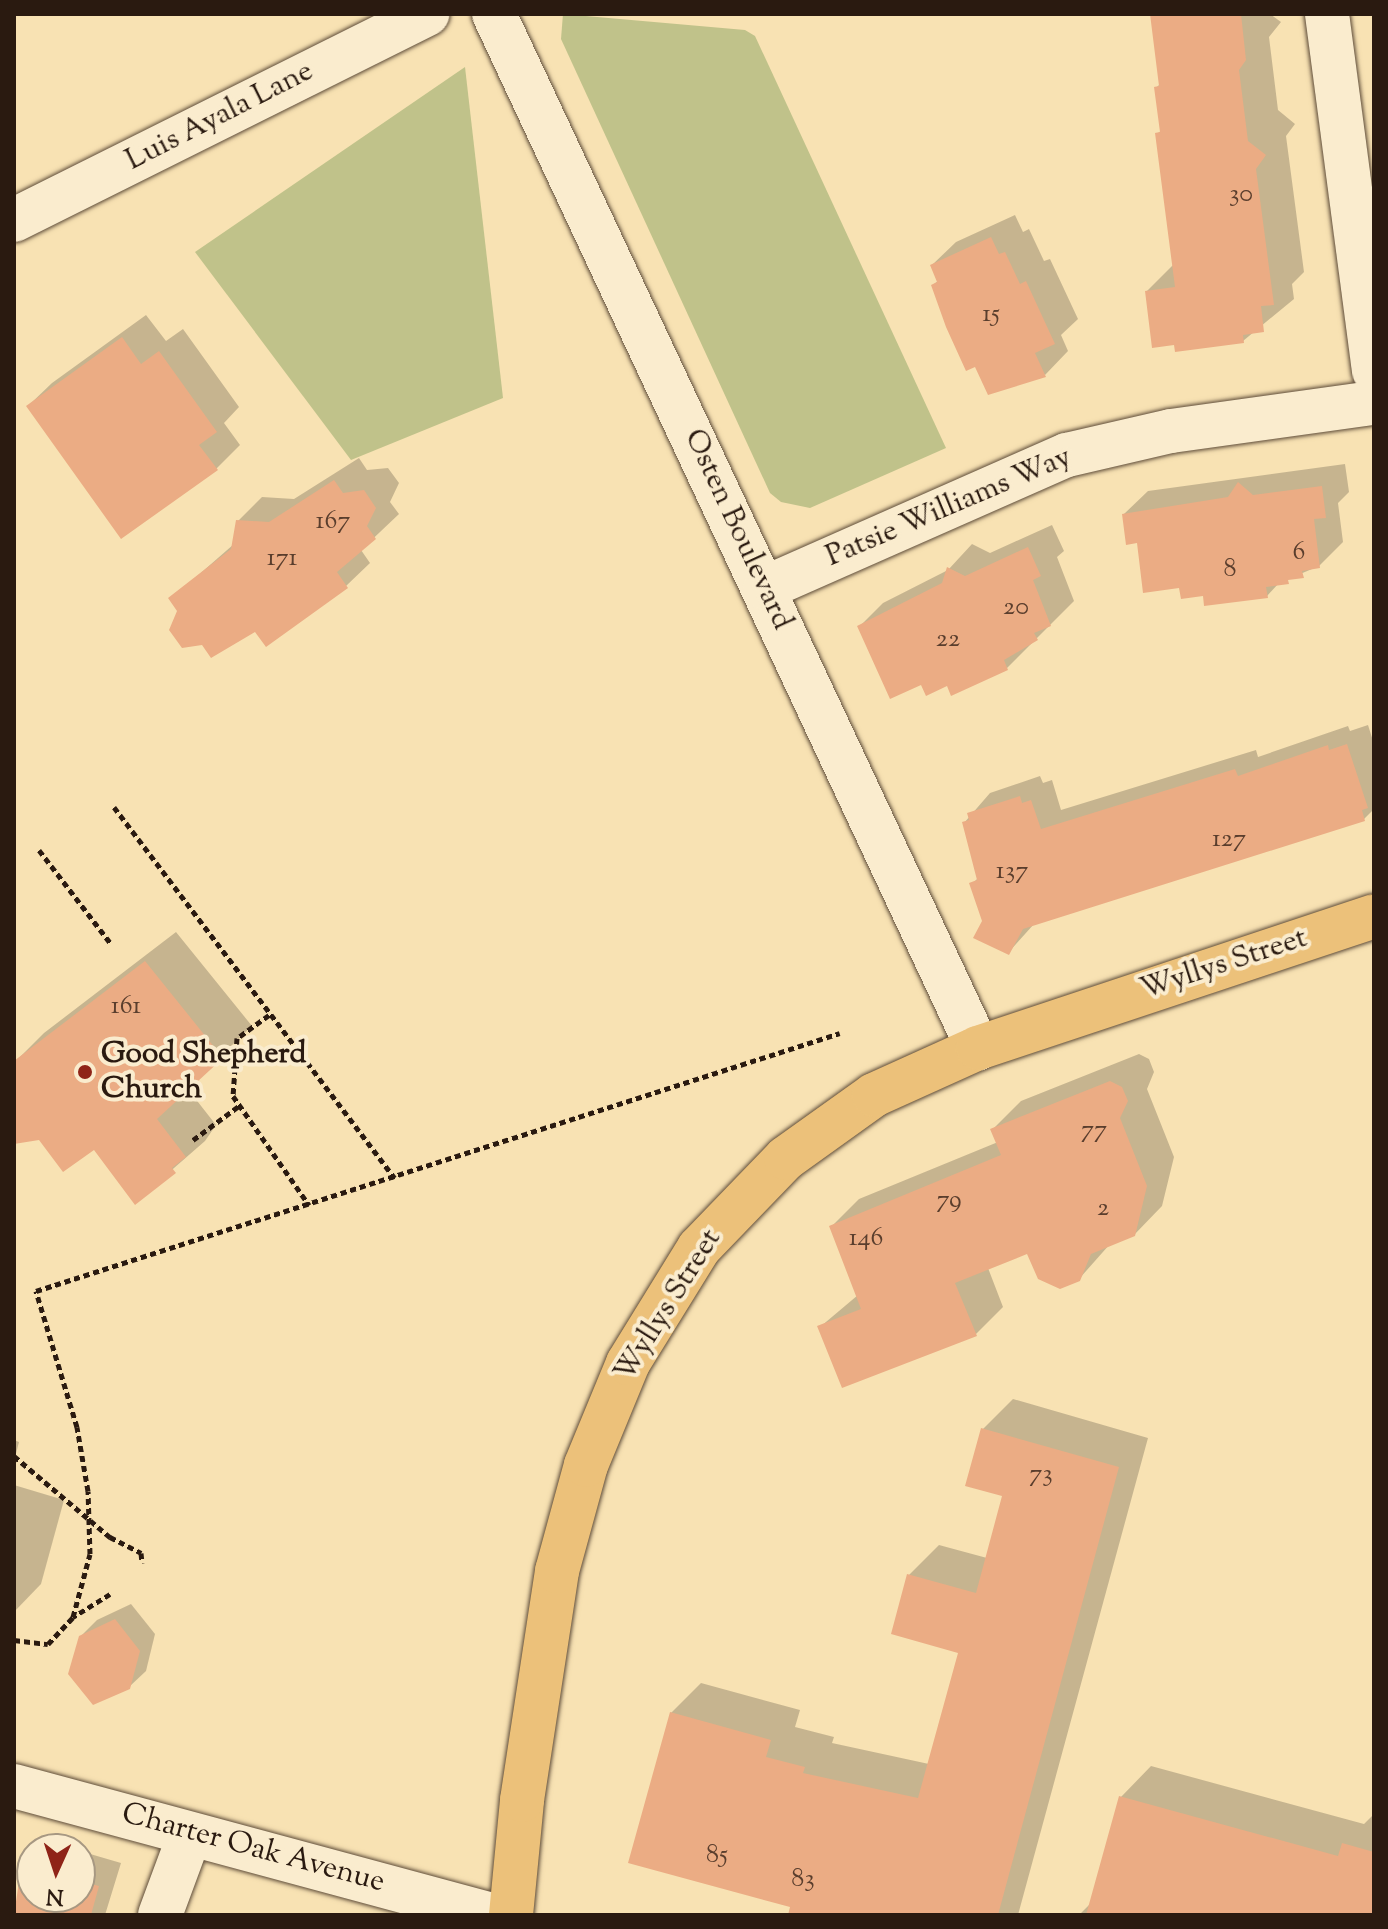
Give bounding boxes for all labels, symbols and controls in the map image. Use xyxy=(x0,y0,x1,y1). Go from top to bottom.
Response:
street label: Luis Ayala Lane xyxy=(120,54,320,180)
house number: 30 xyxy=(1229,179,1253,211)
house number: 15 xyxy=(982,299,1000,331)
street label: Osten Boulevard xyxy=(675,424,799,636)
street label: Patsie Williams Way xyxy=(821,440,1077,576)
house number: 167 xyxy=(316,506,350,538)
house number: 6 xyxy=(1293,537,1305,569)
house number: 171 xyxy=(267,543,297,575)
house number: 8 xyxy=(1224,554,1236,586)
house number: 20 xyxy=(1003,592,1029,624)
house number: 22 xyxy=(936,624,960,656)
house number: 127 xyxy=(1212,824,1246,856)
house number: 137 xyxy=(996,856,1028,888)
street label: Wyllys Street xyxy=(1136,921,1312,1009)
house number: 161 xyxy=(111,991,141,1023)
place label: Good Shepherd Church xyxy=(101,1037,307,1108)
marker: Good Shepherd Church xyxy=(76,1063,94,1081)
house number: 77 xyxy=(1081,1115,1107,1147)
house number: 79 xyxy=(936,1185,962,1217)
house number: 2 xyxy=(1097,1193,1109,1225)
street label: Wyllys Street xyxy=(608,1223,730,1389)
house number: 146 xyxy=(849,1223,883,1255)
house number: 73 xyxy=(1029,1459,1053,1491)
street label: Charter Oak Avenue xyxy=(118,1797,388,1901)
north arrow xyxy=(16,1833,96,1913)
house number: 85 xyxy=(706,1840,728,1872)
house number: 83 xyxy=(791,1864,815,1896)
text: N xyxy=(45,1879,64,1911)

